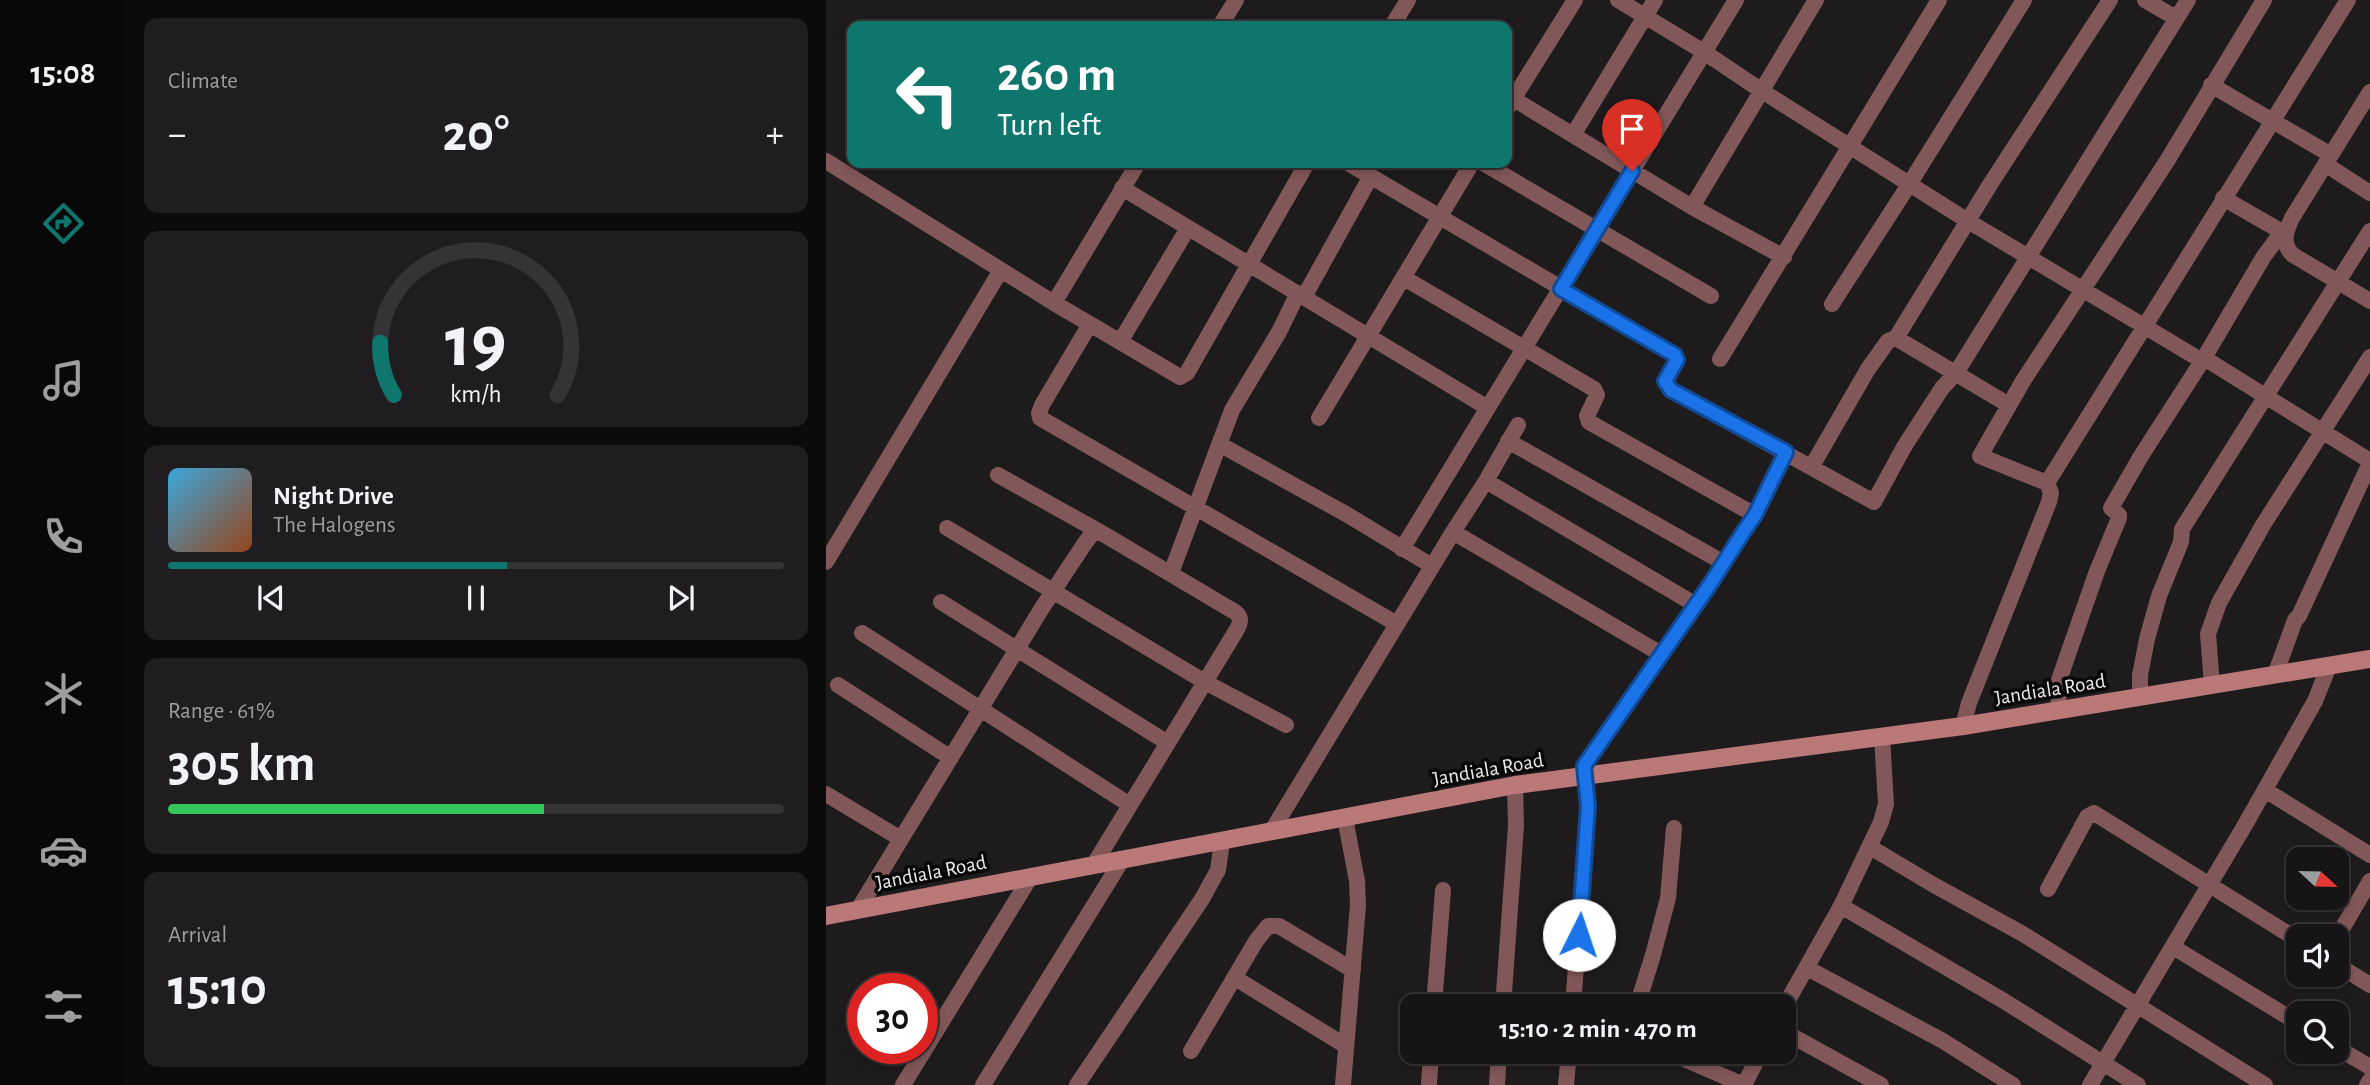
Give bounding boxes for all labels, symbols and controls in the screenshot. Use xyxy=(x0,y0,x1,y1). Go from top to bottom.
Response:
icon: left xyxy=(882,49,973,140)
text: 260 m xyxy=(997,51,1116,100)
text: 15:08 xyxy=(30,57,96,89)
text: Climate xyxy=(168,70,238,93)
pin xyxy=(1602,99,1662,171)
text: 20° xyxy=(443,108,509,160)
text: Turn left xyxy=(997,109,1101,141)
icon: arrive xyxy=(1613,110,1651,148)
text: − xyxy=(168,116,186,154)
text: + xyxy=(766,116,784,154)
icon: directions xyxy=(39,199,88,248)
text: 19 xyxy=(445,308,507,381)
icon: music xyxy=(39,356,88,405)
text: km/h xyxy=(450,382,502,407)
text: Night Drive xyxy=(273,483,394,509)
icon: phone xyxy=(39,512,88,561)
text: The Halogens xyxy=(273,514,395,537)
icon: previous xyxy=(252,579,290,617)
icon: pause xyxy=(457,579,495,617)
icon: next xyxy=(662,579,700,617)
icon: climate xyxy=(39,669,88,718)
street label: Jandiala Road xyxy=(1993,670,2107,709)
text: Range · 61% xyxy=(168,700,275,723)
text: 305 km xyxy=(168,738,316,790)
street label: Jandiala Road xyxy=(1431,749,1545,790)
icon: car xyxy=(39,826,88,875)
north arrow xyxy=(2286,847,2348,910)
map controls xyxy=(2286,847,2349,1064)
street label: Jandiala Road xyxy=(874,851,988,894)
position arrow xyxy=(1542,898,1616,972)
text: Arrival xyxy=(168,924,227,947)
button: sound xyxy=(2286,924,2349,987)
text: 15:10 xyxy=(168,962,267,1014)
speed limit sign: 30 xyxy=(847,973,938,1064)
icon: filters xyxy=(39,982,88,1031)
button: search xyxy=(2286,1001,2349,1064)
text: 15:10 · 2 min · 470 m xyxy=(1499,1016,1697,1042)

